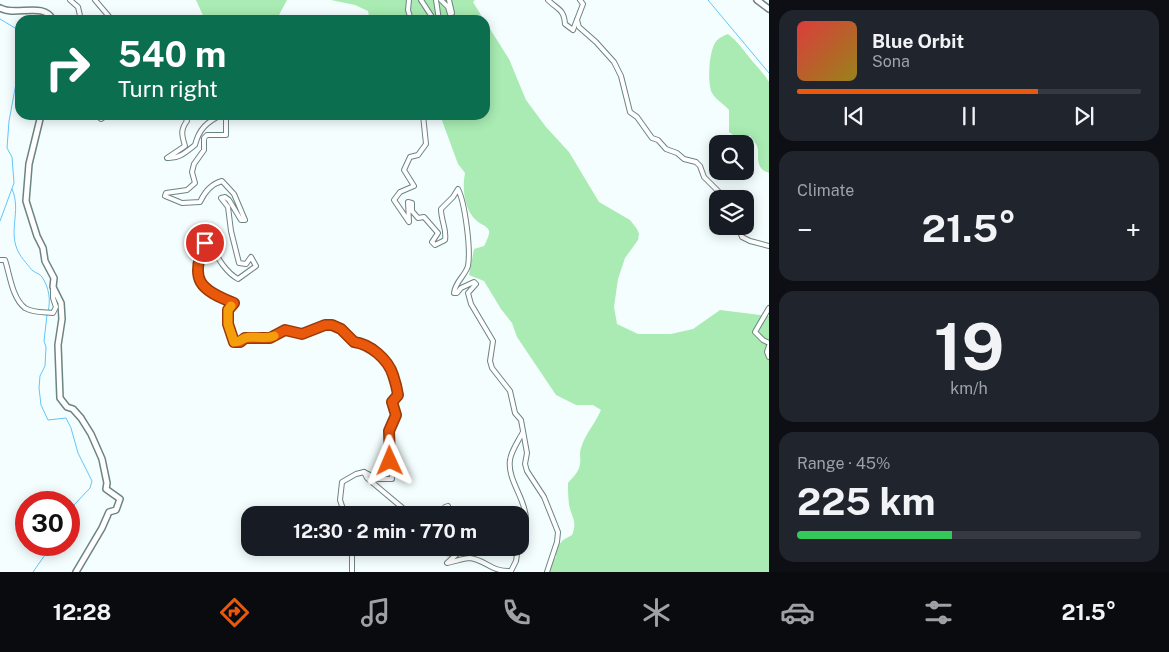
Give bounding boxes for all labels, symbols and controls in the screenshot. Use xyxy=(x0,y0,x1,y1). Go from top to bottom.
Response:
text: Blue Orbit xyxy=(872,30,964,52)
text: 540 m xyxy=(118,34,226,75)
icon: right xyxy=(35,35,100,100)
text: Sona xyxy=(872,52,910,71)
text: Turn right xyxy=(118,76,218,102)
icon: previous xyxy=(840,102,868,130)
icon: pause xyxy=(955,102,983,130)
icon: next xyxy=(1070,102,1098,130)
map controls xyxy=(709,135,754,235)
button: search xyxy=(709,135,754,180)
text: Climate xyxy=(797,181,854,200)
button: layers xyxy=(709,190,754,235)
text: 21.5° xyxy=(922,206,1016,251)
text: − xyxy=(797,213,813,246)
text: + xyxy=(1125,213,1141,246)
pin xyxy=(184,222,226,264)
icon: arrive xyxy=(191,229,219,257)
text: 19 xyxy=(934,308,1004,385)
text: km/h xyxy=(950,379,988,398)
position arrow xyxy=(363,434,415,486)
text: Range · 45% xyxy=(797,454,890,473)
text: 225 km xyxy=(797,479,936,524)
speed limit sign: 30 xyxy=(15,491,80,556)
text: 12:30 · 2 min · 770 m xyxy=(293,520,477,542)
icon: directions xyxy=(217,595,252,630)
icon: music xyxy=(358,595,393,630)
icon: phone xyxy=(499,595,534,630)
icon: climate xyxy=(639,595,674,630)
icon: car xyxy=(780,595,815,630)
icon: filters xyxy=(921,595,956,630)
text: 12:28 xyxy=(53,599,111,625)
text: 21.5° xyxy=(1062,599,1116,625)

